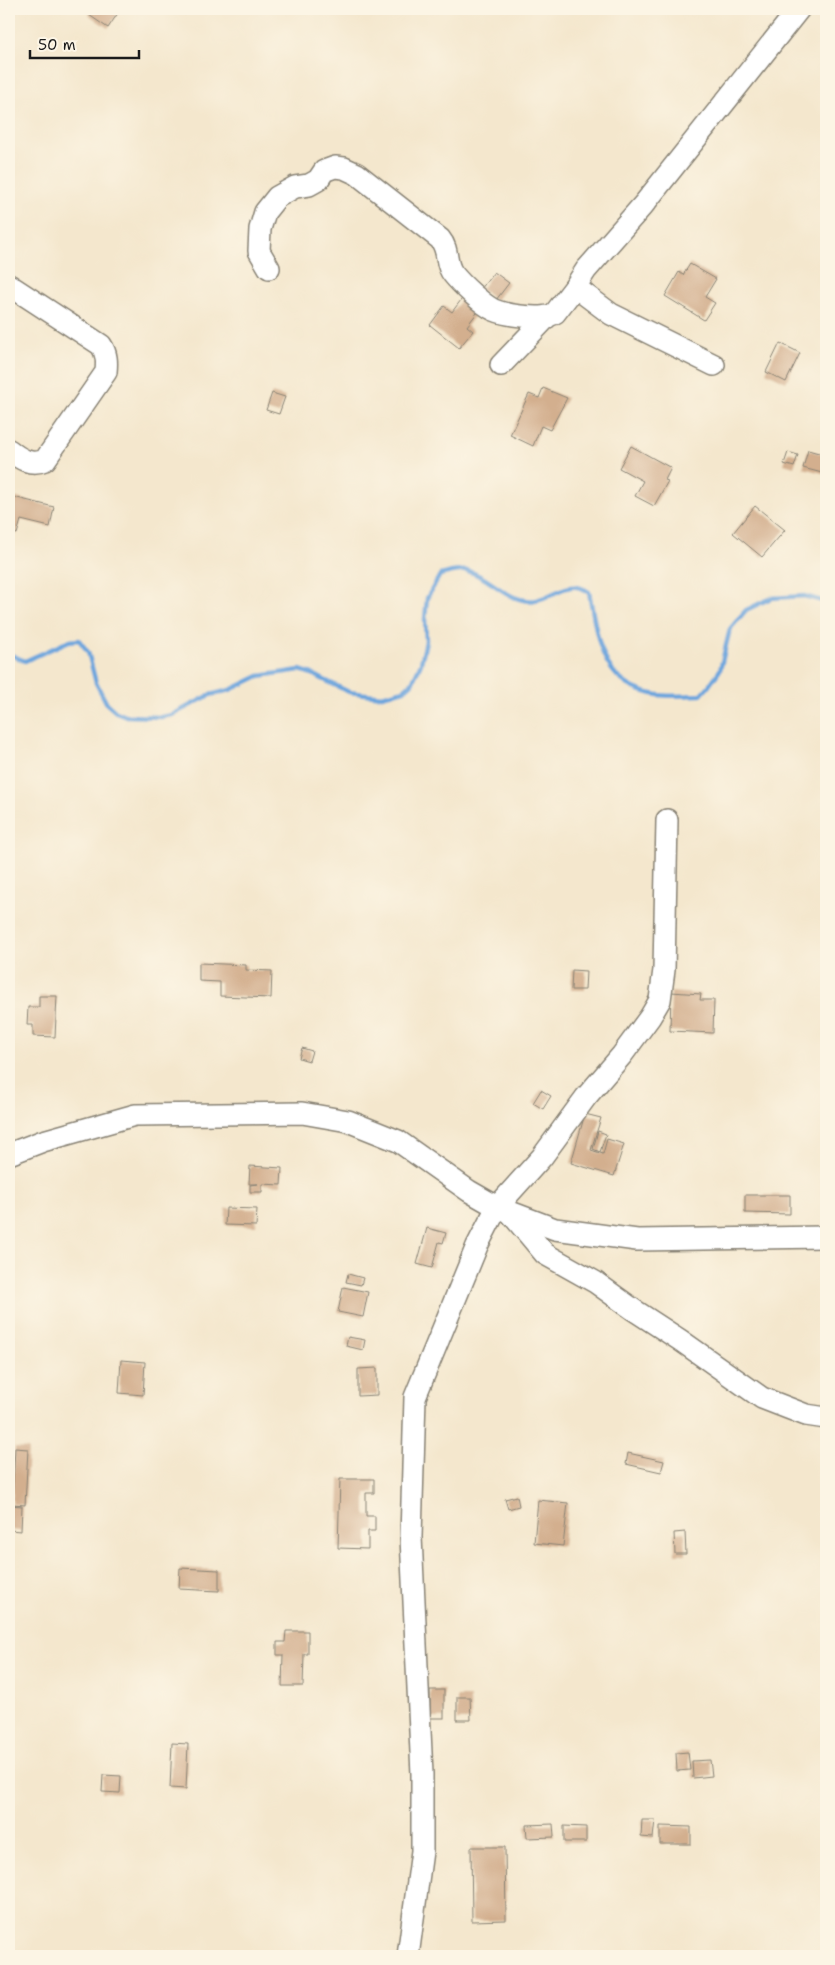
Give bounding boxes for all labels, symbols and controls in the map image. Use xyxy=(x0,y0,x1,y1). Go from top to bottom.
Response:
scale bar xyxy=(30,28,139,60)
text: 50 m xyxy=(38,35,76,55)

